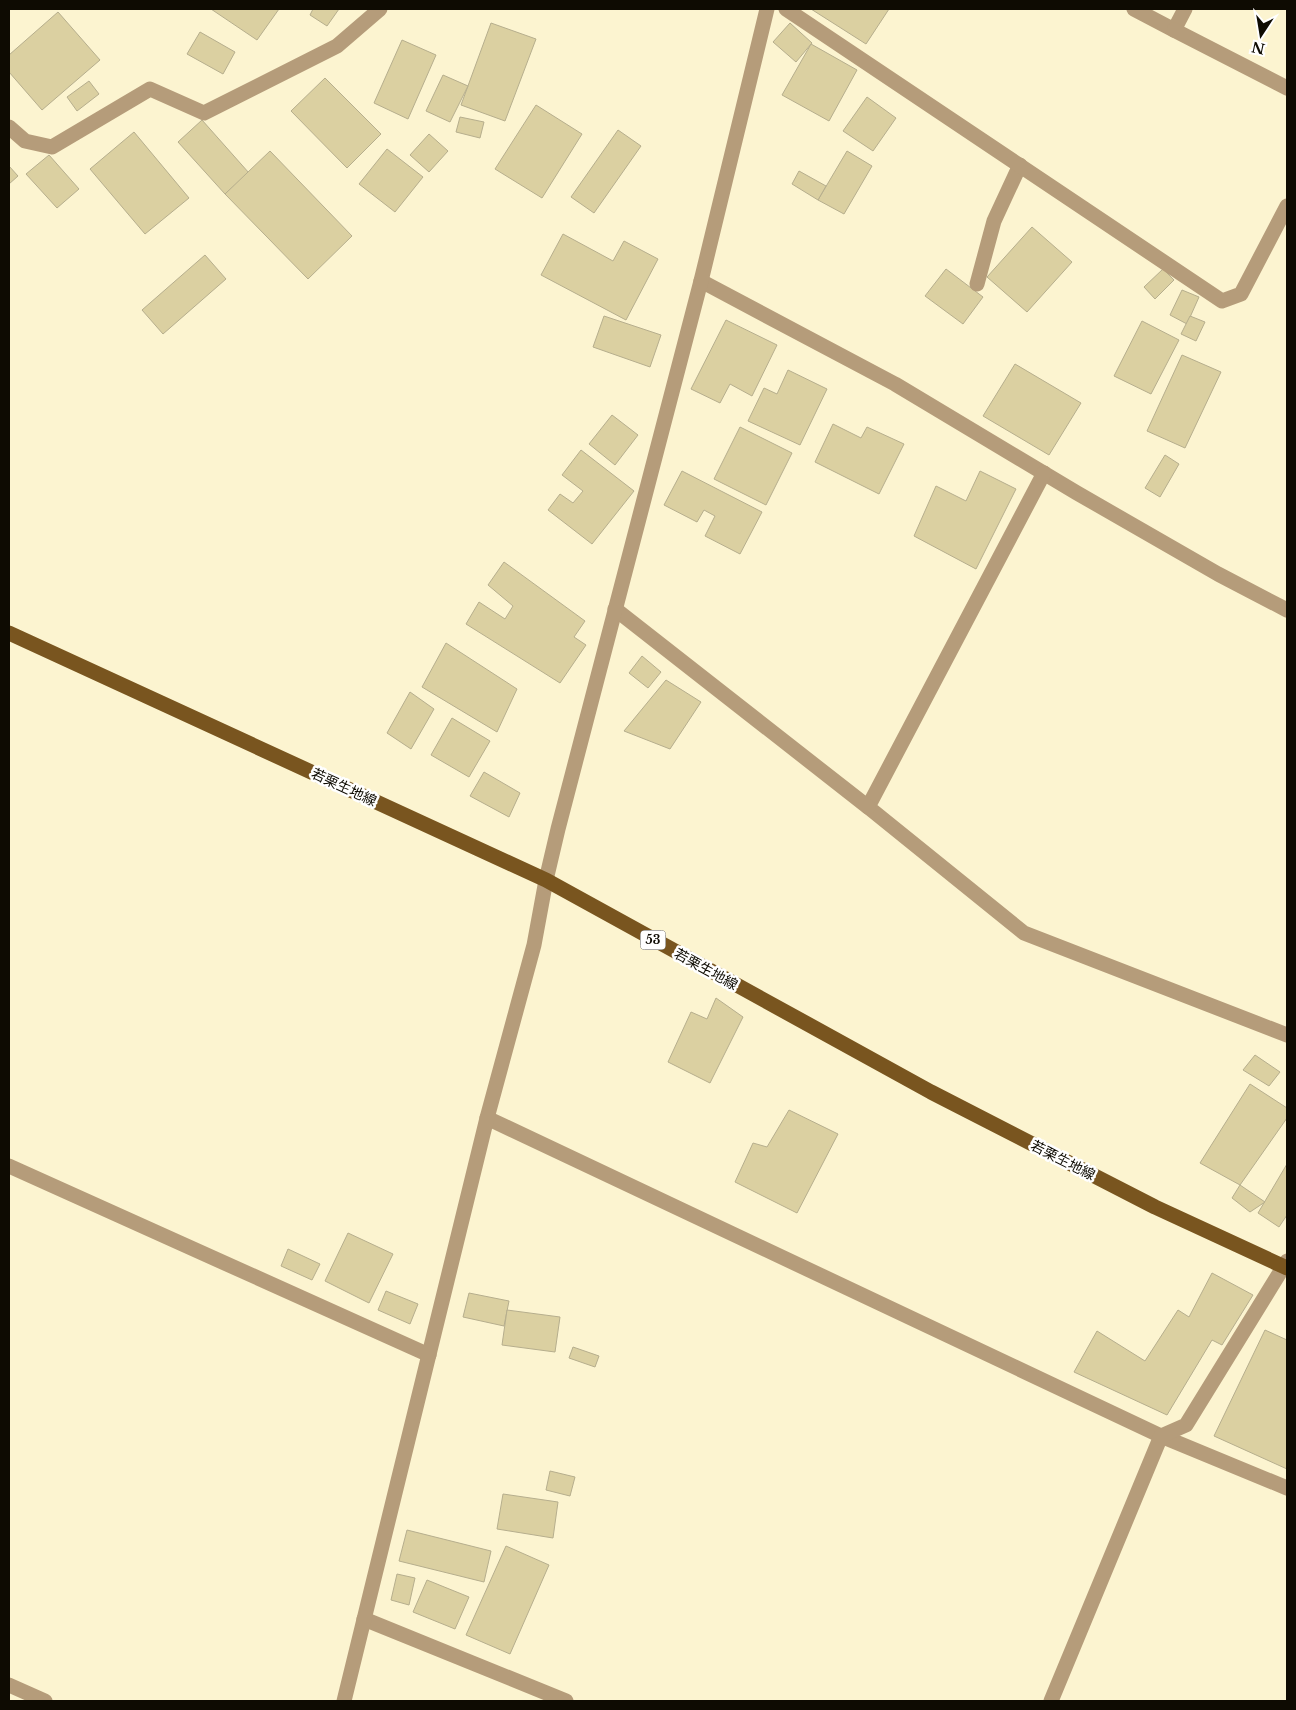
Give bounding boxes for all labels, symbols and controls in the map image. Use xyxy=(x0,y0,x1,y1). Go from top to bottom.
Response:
north arrow xyxy=(1236,10,1286,60)
text: N xyxy=(1250,38,1267,58)
street label: 若栗生地線 xyxy=(308,764,380,810)
road number: 53 xyxy=(640,930,666,950)
street label: 若栗生地線 xyxy=(671,944,741,994)
street label: 若栗生地線 xyxy=(1028,1136,1098,1184)

